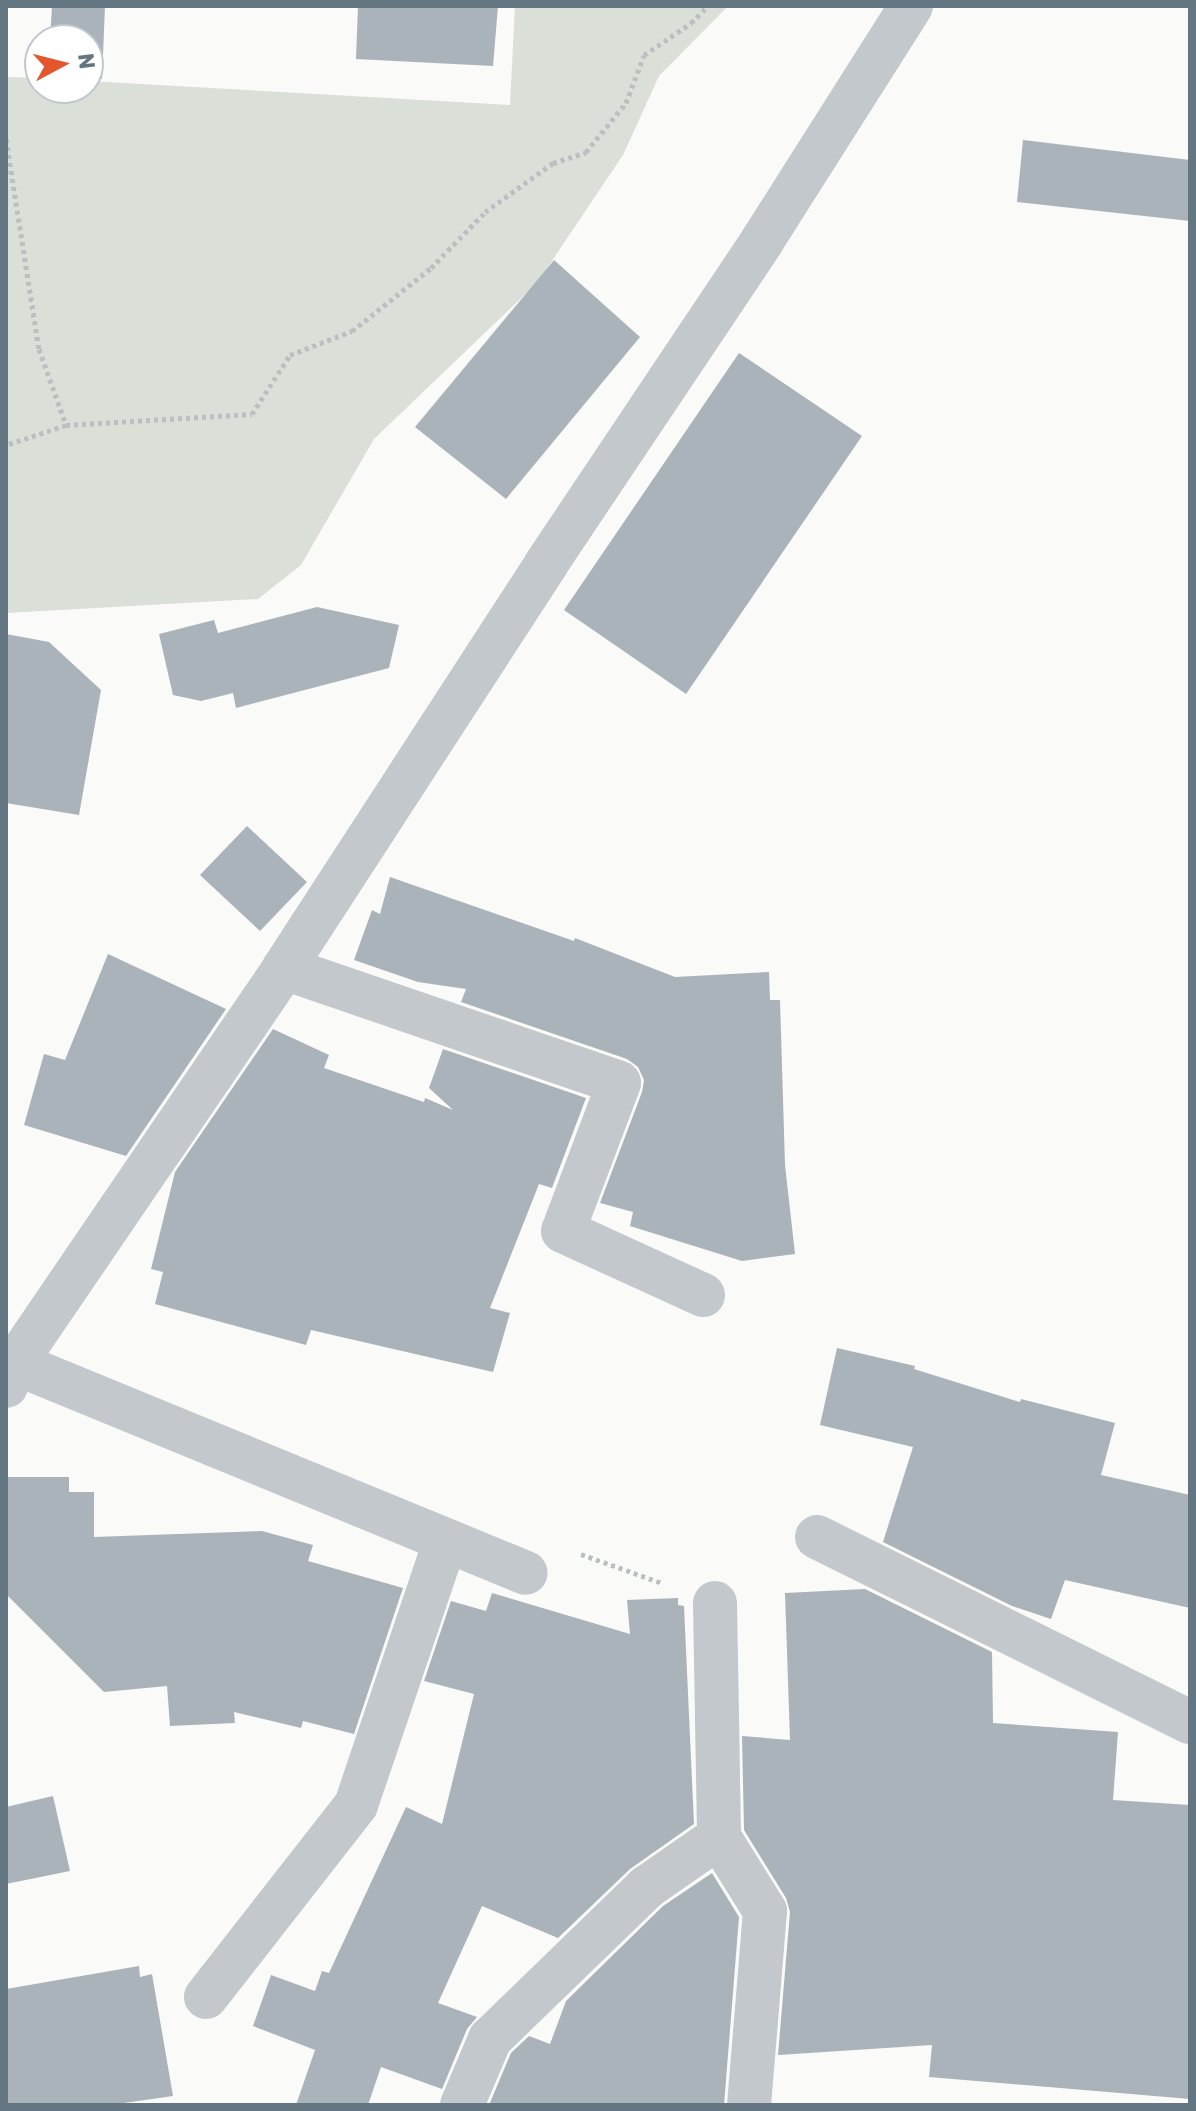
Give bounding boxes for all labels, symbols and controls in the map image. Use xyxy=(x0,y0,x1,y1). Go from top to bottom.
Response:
north arrow xyxy=(24,24,104,104)
text: N xyxy=(72,52,101,71)

